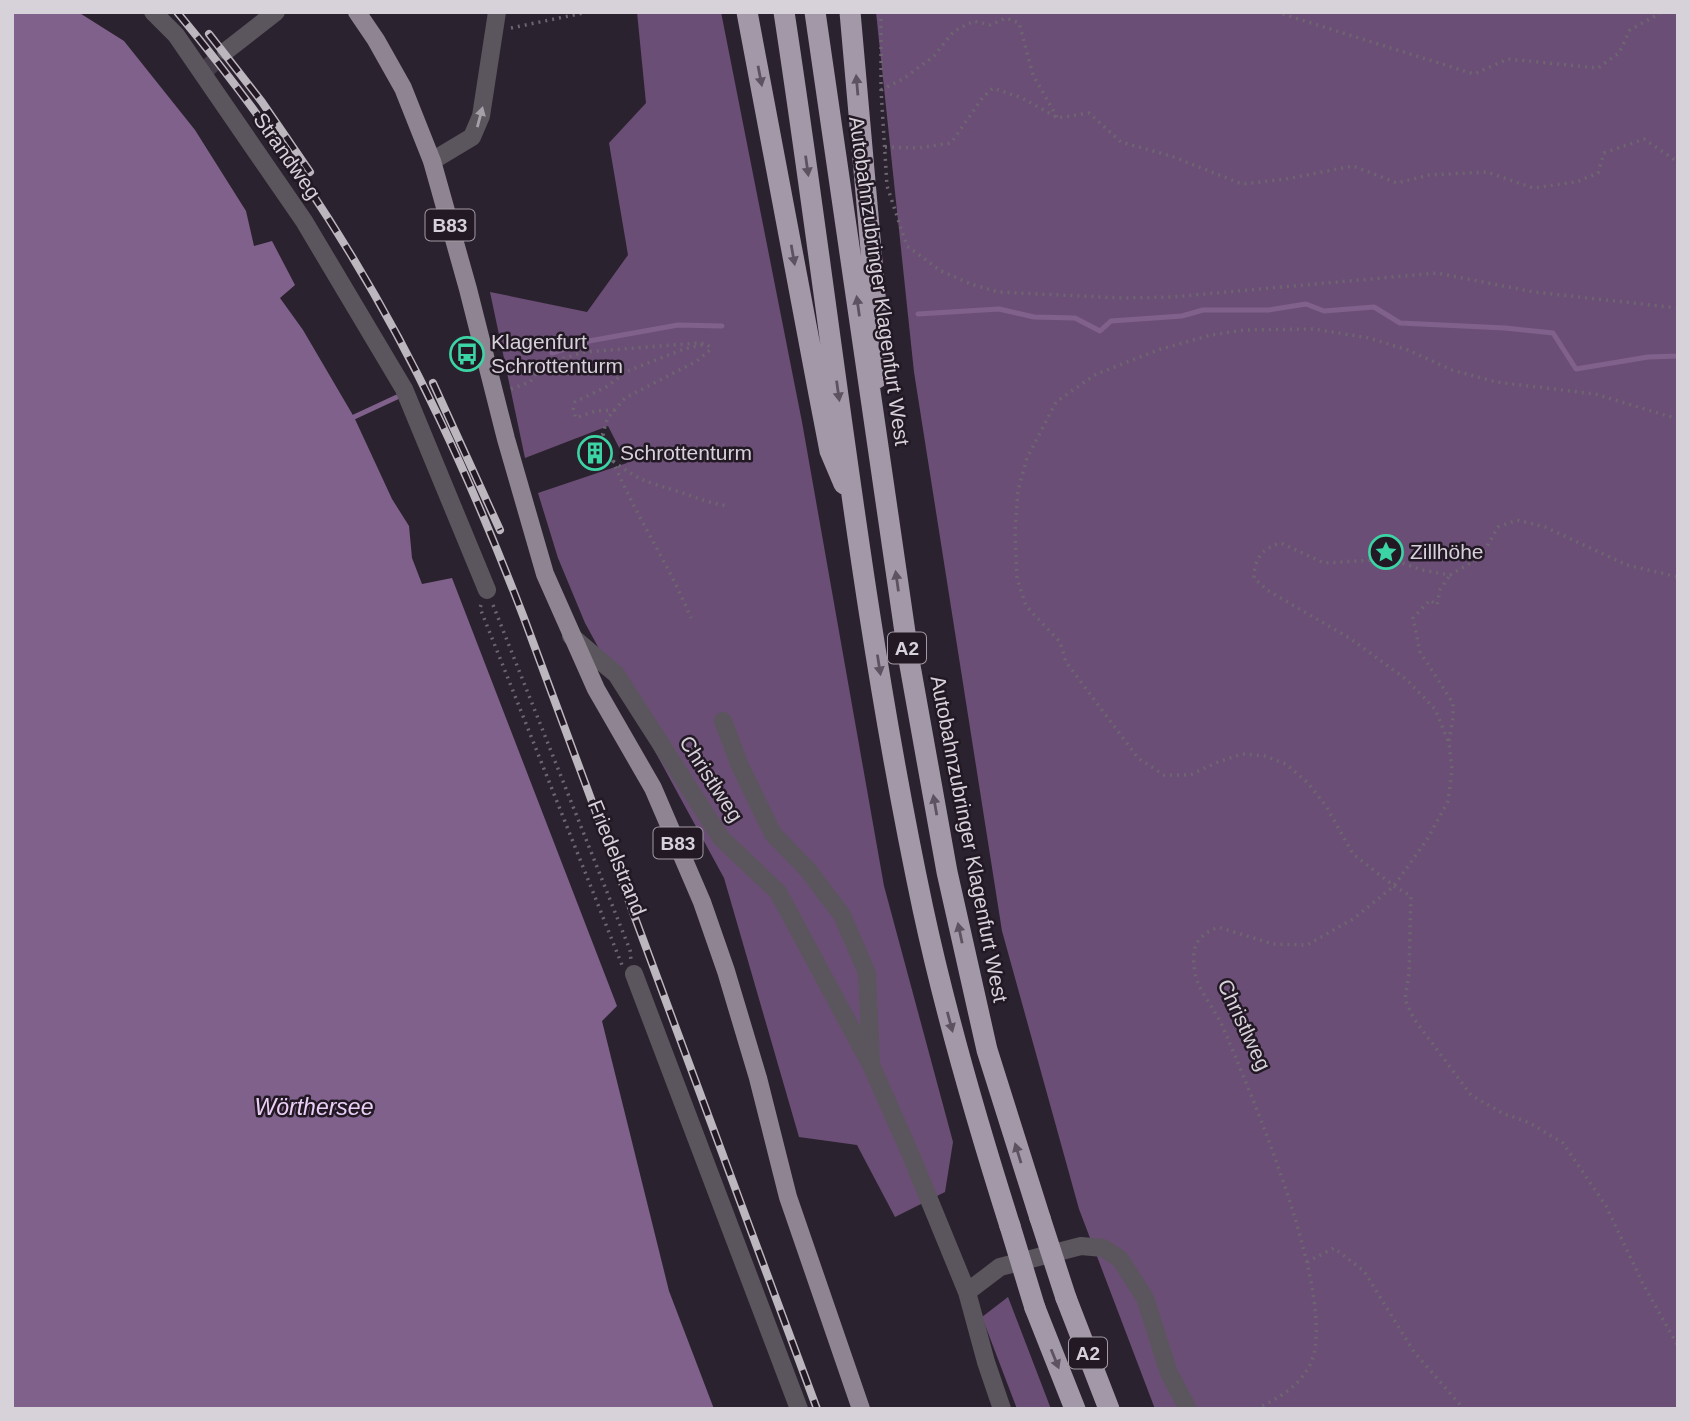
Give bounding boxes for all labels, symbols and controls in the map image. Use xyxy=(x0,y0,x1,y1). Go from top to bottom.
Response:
one-way arrow xyxy=(754,65,765,87)
one-way arrow xyxy=(851,74,862,96)
one-way arrow xyxy=(475,106,486,128)
street label: Strandweg xyxy=(249,108,326,203)
street label: Autobahnzubringer Klagenfurt West xyxy=(845,115,914,447)
one-way arrow xyxy=(802,155,813,177)
road number: B83 xyxy=(426,210,475,241)
one-way arrow xyxy=(788,244,799,266)
one-way arrow xyxy=(852,294,863,316)
place label: Klagenfurt Schrottenturm xyxy=(491,330,623,377)
bus stop icon: Klagenfurt Schrottenturm xyxy=(448,335,486,373)
one-way arrow xyxy=(833,381,844,403)
building icon: Schrottenturm xyxy=(576,434,614,472)
place label: Schrottenturm xyxy=(620,441,752,464)
place icon: Zillhöhe xyxy=(1367,533,1405,571)
place label: Zillhöhe xyxy=(1410,540,1484,563)
one-way arrow xyxy=(892,570,903,592)
road number: A2 xyxy=(888,632,926,664)
one-way arrow xyxy=(874,654,885,676)
street label: Autobahnzubringer Klagenfurt West xyxy=(926,674,1013,1004)
street label: Christlweg xyxy=(675,731,748,826)
one-way arrow xyxy=(929,794,940,816)
street label: Friedelstrand xyxy=(584,797,651,919)
road number: B83 xyxy=(654,828,702,858)
one-way arrow xyxy=(954,922,965,944)
street label: Christlweg xyxy=(1213,976,1276,1074)
one-way arrow xyxy=(946,1012,956,1033)
water label: Wörthersee xyxy=(255,1094,373,1120)
one-way arrow xyxy=(1013,1143,1023,1164)
road number: A2 xyxy=(1069,1338,1107,1368)
one-way arrow xyxy=(1050,1348,1061,1369)

